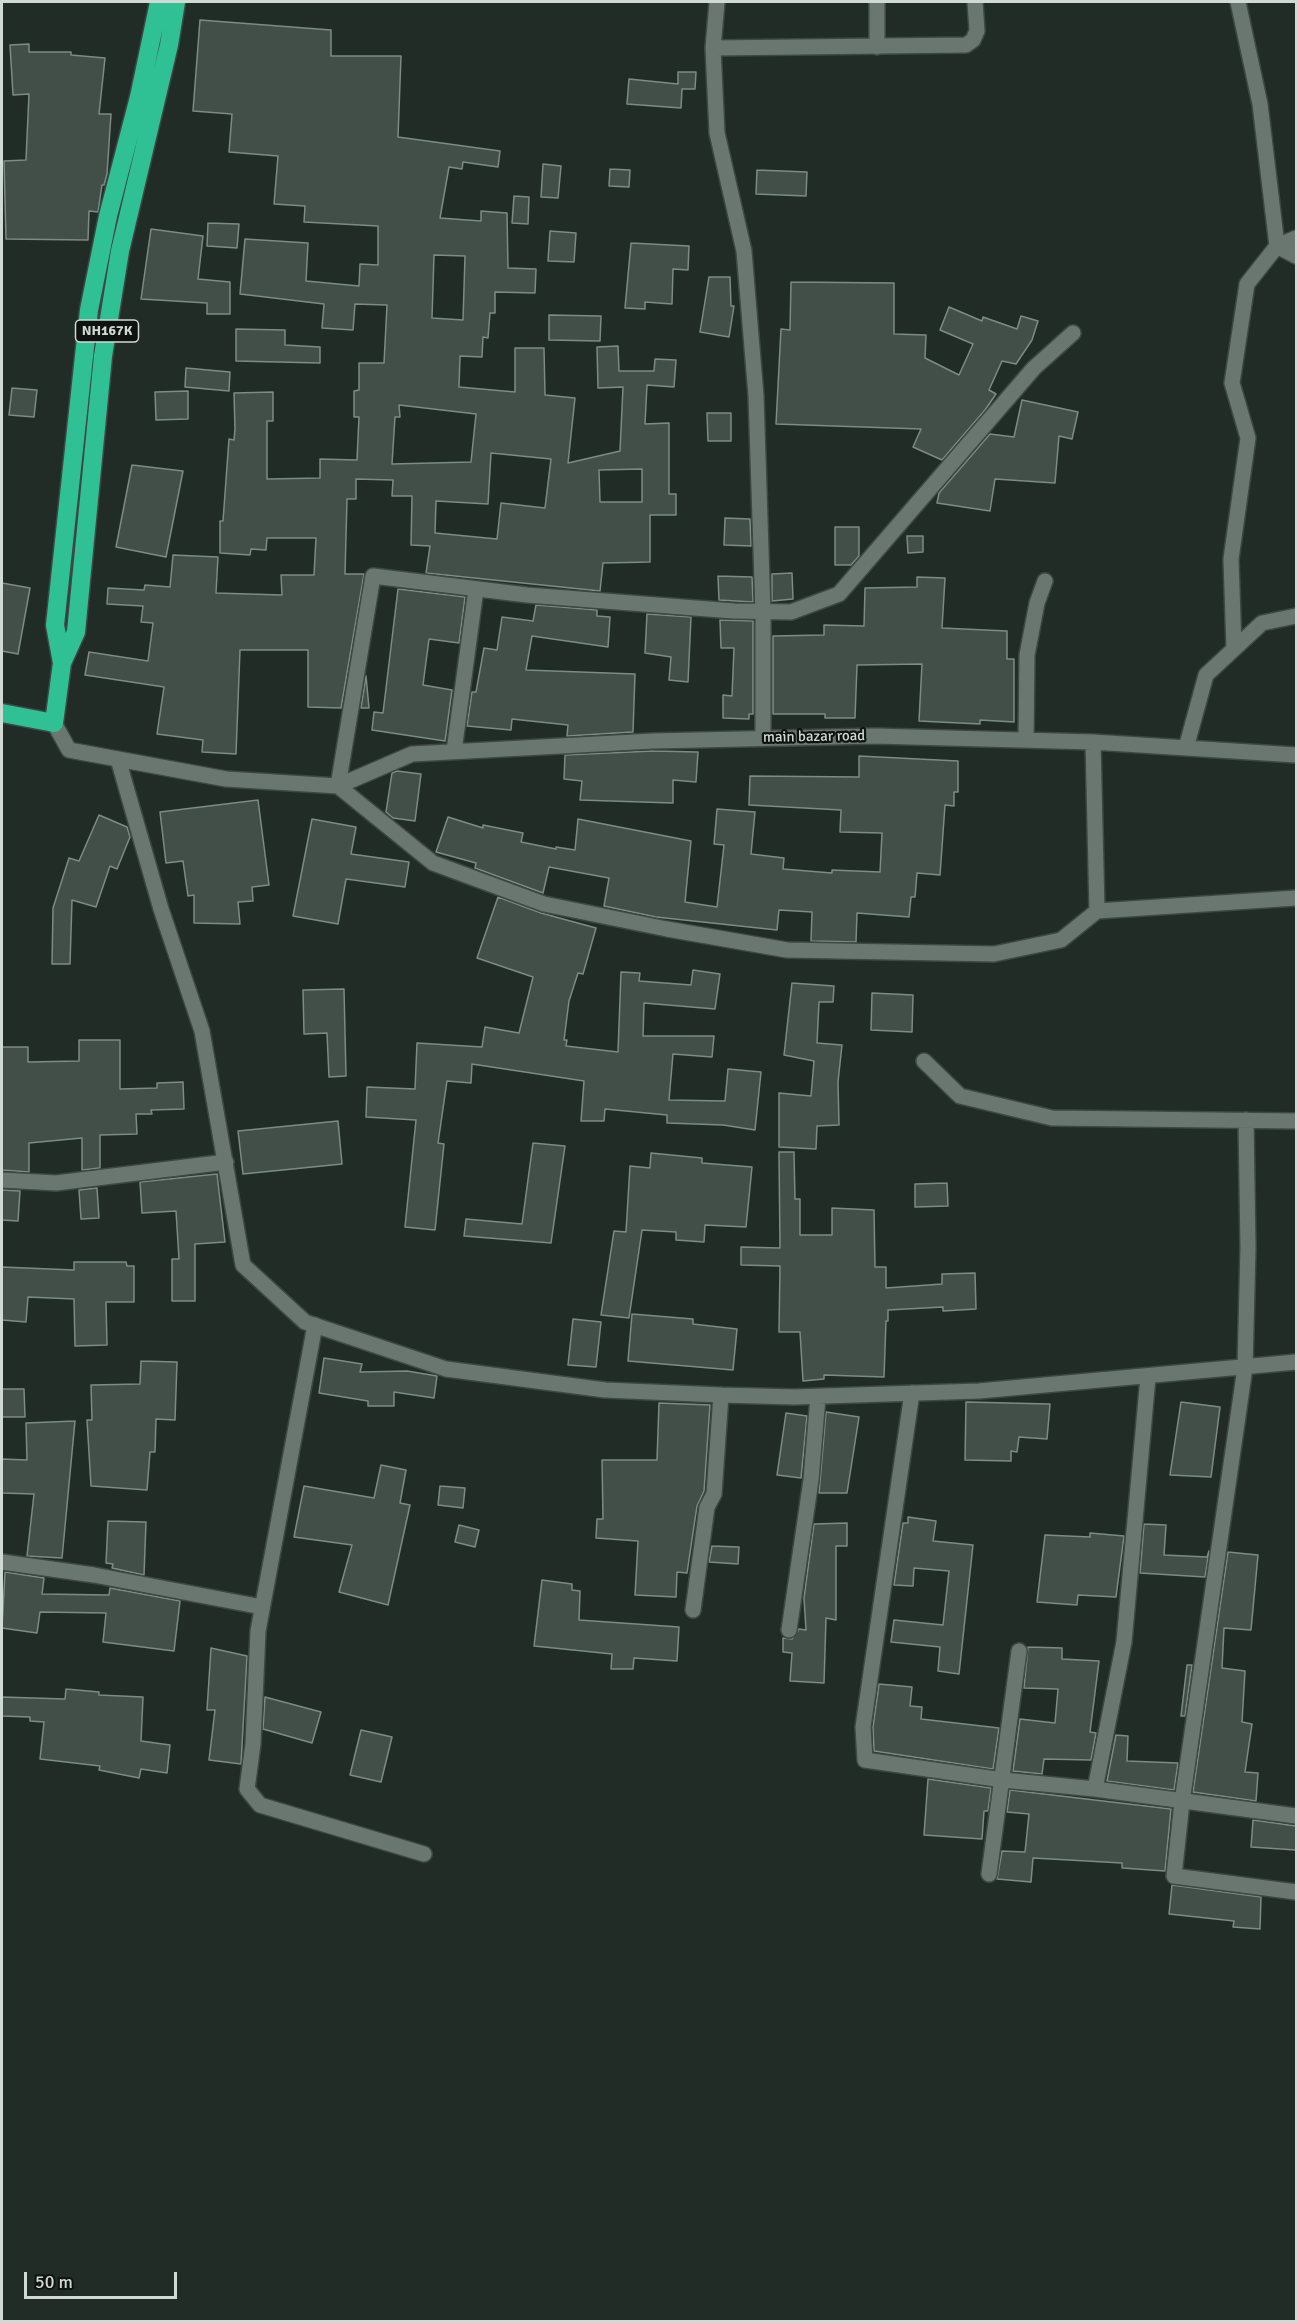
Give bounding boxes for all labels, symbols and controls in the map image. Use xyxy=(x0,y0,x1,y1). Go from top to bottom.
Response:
road number: NH167K xyxy=(76,320,138,342)
street label: main bazar road xyxy=(763,727,865,747)
scale bar xyxy=(27,2260,180,2298)
text: 50 m xyxy=(35,2271,73,2293)

